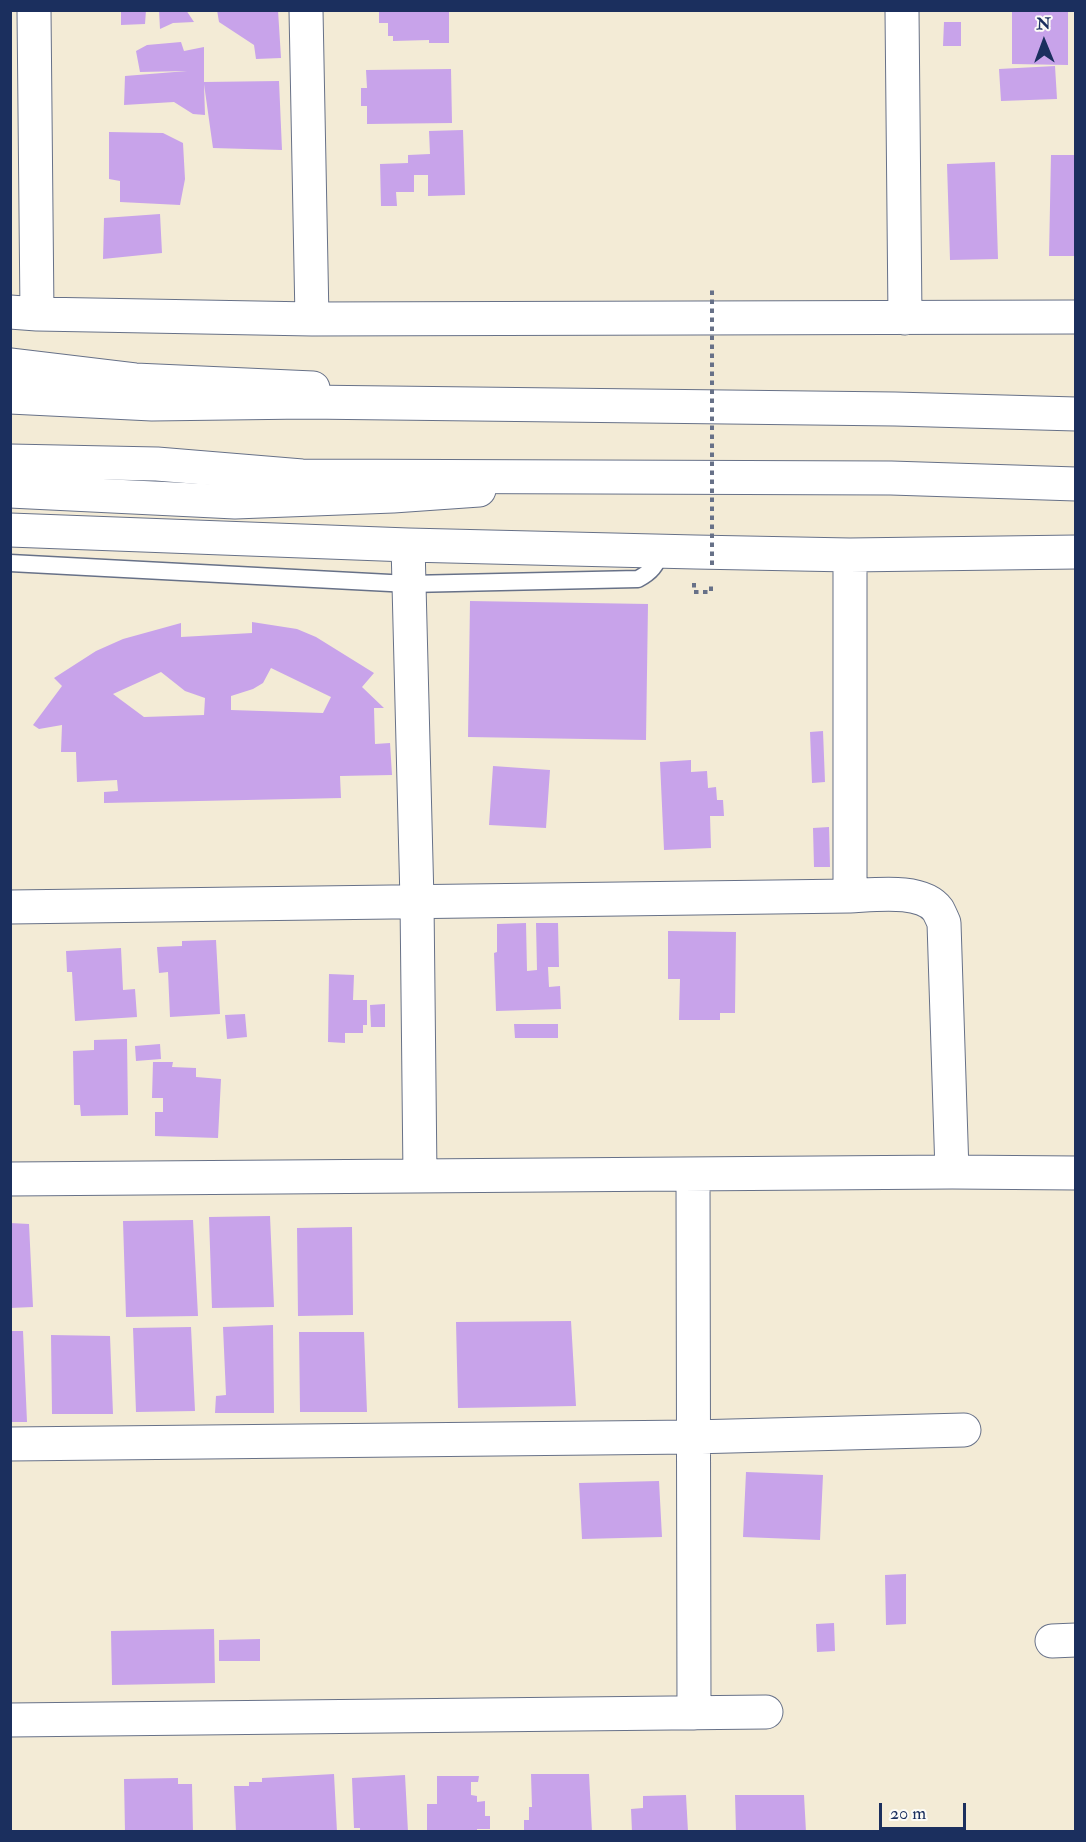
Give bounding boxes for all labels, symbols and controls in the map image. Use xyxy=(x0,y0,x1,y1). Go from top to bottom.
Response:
north arrow xyxy=(1014,12,1074,72)
text: N xyxy=(1036,14,1051,34)
scale bar xyxy=(882,1791,969,1829)
text: 20 m xyxy=(890,1802,926,1825)

